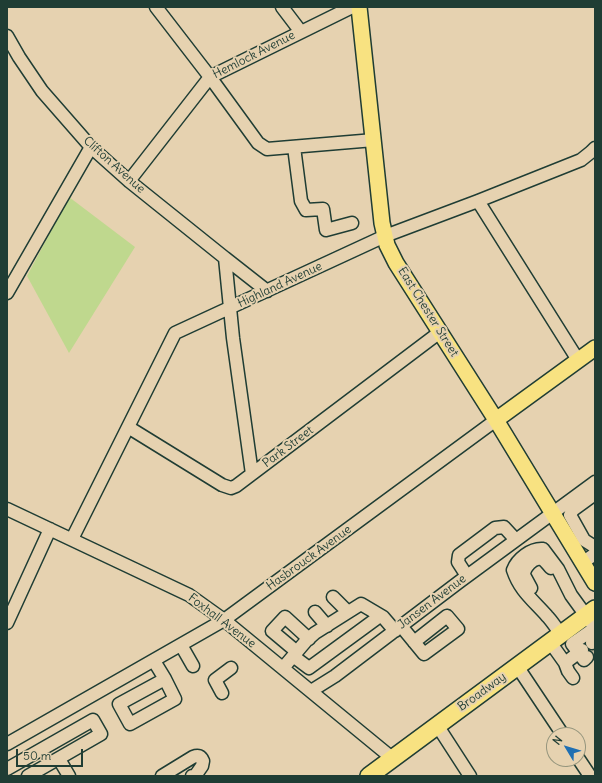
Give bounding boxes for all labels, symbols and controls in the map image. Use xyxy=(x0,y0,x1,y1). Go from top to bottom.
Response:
street label: Hemlock Avenue xyxy=(211,28,297,82)
street label: Clifton Avenue xyxy=(80,134,148,196)
street label: Highland Avenue xyxy=(235,259,325,311)
street label: East Chester Street xyxy=(395,265,461,359)
street label: Park Street xyxy=(260,423,316,471)
street label: Hasbrouck Avenue xyxy=(264,522,354,594)
street label: Jansen Avenue xyxy=(395,572,469,632)
street label: Foxhall Avenue xyxy=(185,591,259,651)
street label: Broadway xyxy=(455,670,509,714)
north arrow xyxy=(546,727,586,767)
text: N xyxy=(549,733,565,748)
scale bar xyxy=(18,741,85,767)
text: 50 m xyxy=(23,748,51,763)

